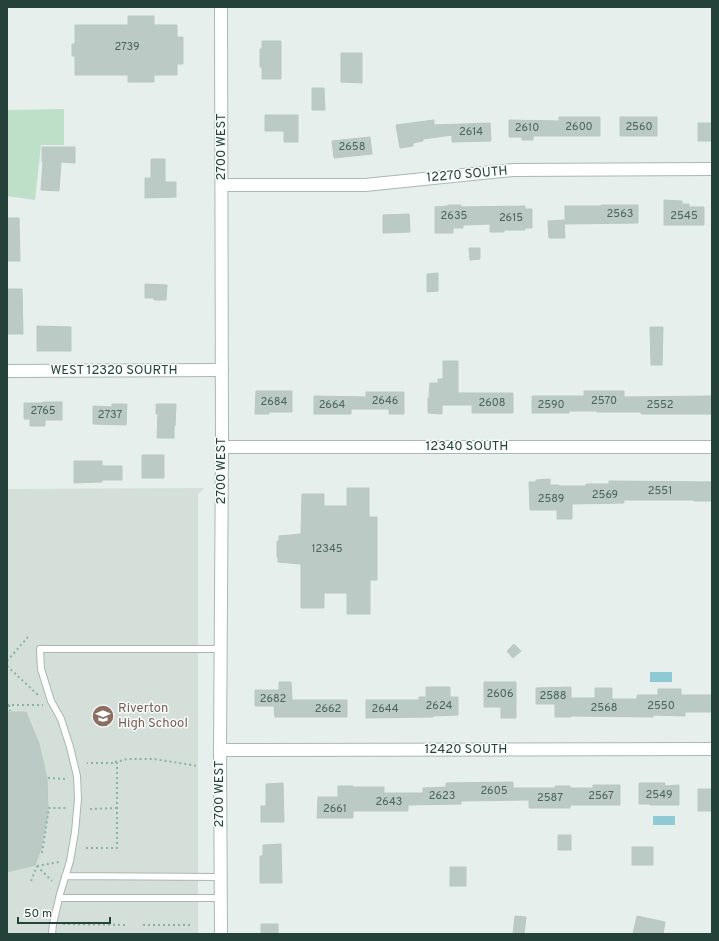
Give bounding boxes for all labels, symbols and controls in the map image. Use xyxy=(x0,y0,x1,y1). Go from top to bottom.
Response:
house number: 2739 xyxy=(114,40,140,54)
street label: 2700 WEST xyxy=(214,113,230,181)
house number: 2600 xyxy=(565,120,593,134)
house number: 2560 xyxy=(625,120,653,134)
house number: 2610 xyxy=(515,121,539,135)
house number: 2614 xyxy=(459,125,483,139)
house number: 2658 xyxy=(339,140,365,154)
street label: 12270 SOUTH xyxy=(426,163,508,187)
house number: 2563 xyxy=(607,207,633,221)
house number: 2635 xyxy=(441,209,468,223)
house number: 2545 xyxy=(670,209,698,223)
house number: 2615 xyxy=(499,211,523,225)
street label: WEST 12320 SOURTH xyxy=(50,363,178,379)
house number: 2646 xyxy=(372,394,398,408)
house number: 2570 xyxy=(591,394,617,408)
house number: 2684 xyxy=(261,395,288,409)
house number: 2608 xyxy=(478,396,506,410)
house number: 2664 xyxy=(319,398,346,412)
house number: 2590 xyxy=(538,398,565,412)
house number: 2552 xyxy=(646,398,674,412)
house number: 2765 xyxy=(30,404,56,418)
house number: 2737 xyxy=(98,408,122,422)
street label: 2700 WEST xyxy=(214,437,230,505)
street label: 12340 SOUTH xyxy=(426,439,508,455)
house number: 2551 xyxy=(648,484,672,498)
house number: 2569 xyxy=(592,488,618,502)
house number: 2589 xyxy=(538,492,564,506)
house number: 12345 xyxy=(311,542,343,556)
house number: 2606 xyxy=(487,687,513,701)
house number: 2588 xyxy=(539,689,567,703)
house number: 2682 xyxy=(260,692,286,706)
house number: 2624 xyxy=(426,699,453,713)
house number: 2550 xyxy=(647,699,675,713)
place label: Riverton High School xyxy=(118,701,188,732)
house number: 2568 xyxy=(591,701,617,715)
house number: 2662 xyxy=(315,702,341,716)
house number: 2644 xyxy=(372,702,399,716)
school or university icon: Riverton High School xyxy=(90,703,116,729)
street label: 12420 SOUTH xyxy=(425,742,507,758)
street label: 2700 WEST xyxy=(212,760,228,828)
house number: 2605 xyxy=(480,784,508,798)
house number: 2549 xyxy=(645,788,673,802)
house number: 2623 xyxy=(429,789,455,803)
house number: 2567 xyxy=(588,789,614,803)
house number: 2587 xyxy=(537,791,563,805)
house number: 2643 xyxy=(376,795,402,809)
house number: 2661 xyxy=(323,802,347,816)
scale bar xyxy=(18,899,110,925)
text: 50 m xyxy=(24,906,52,922)

